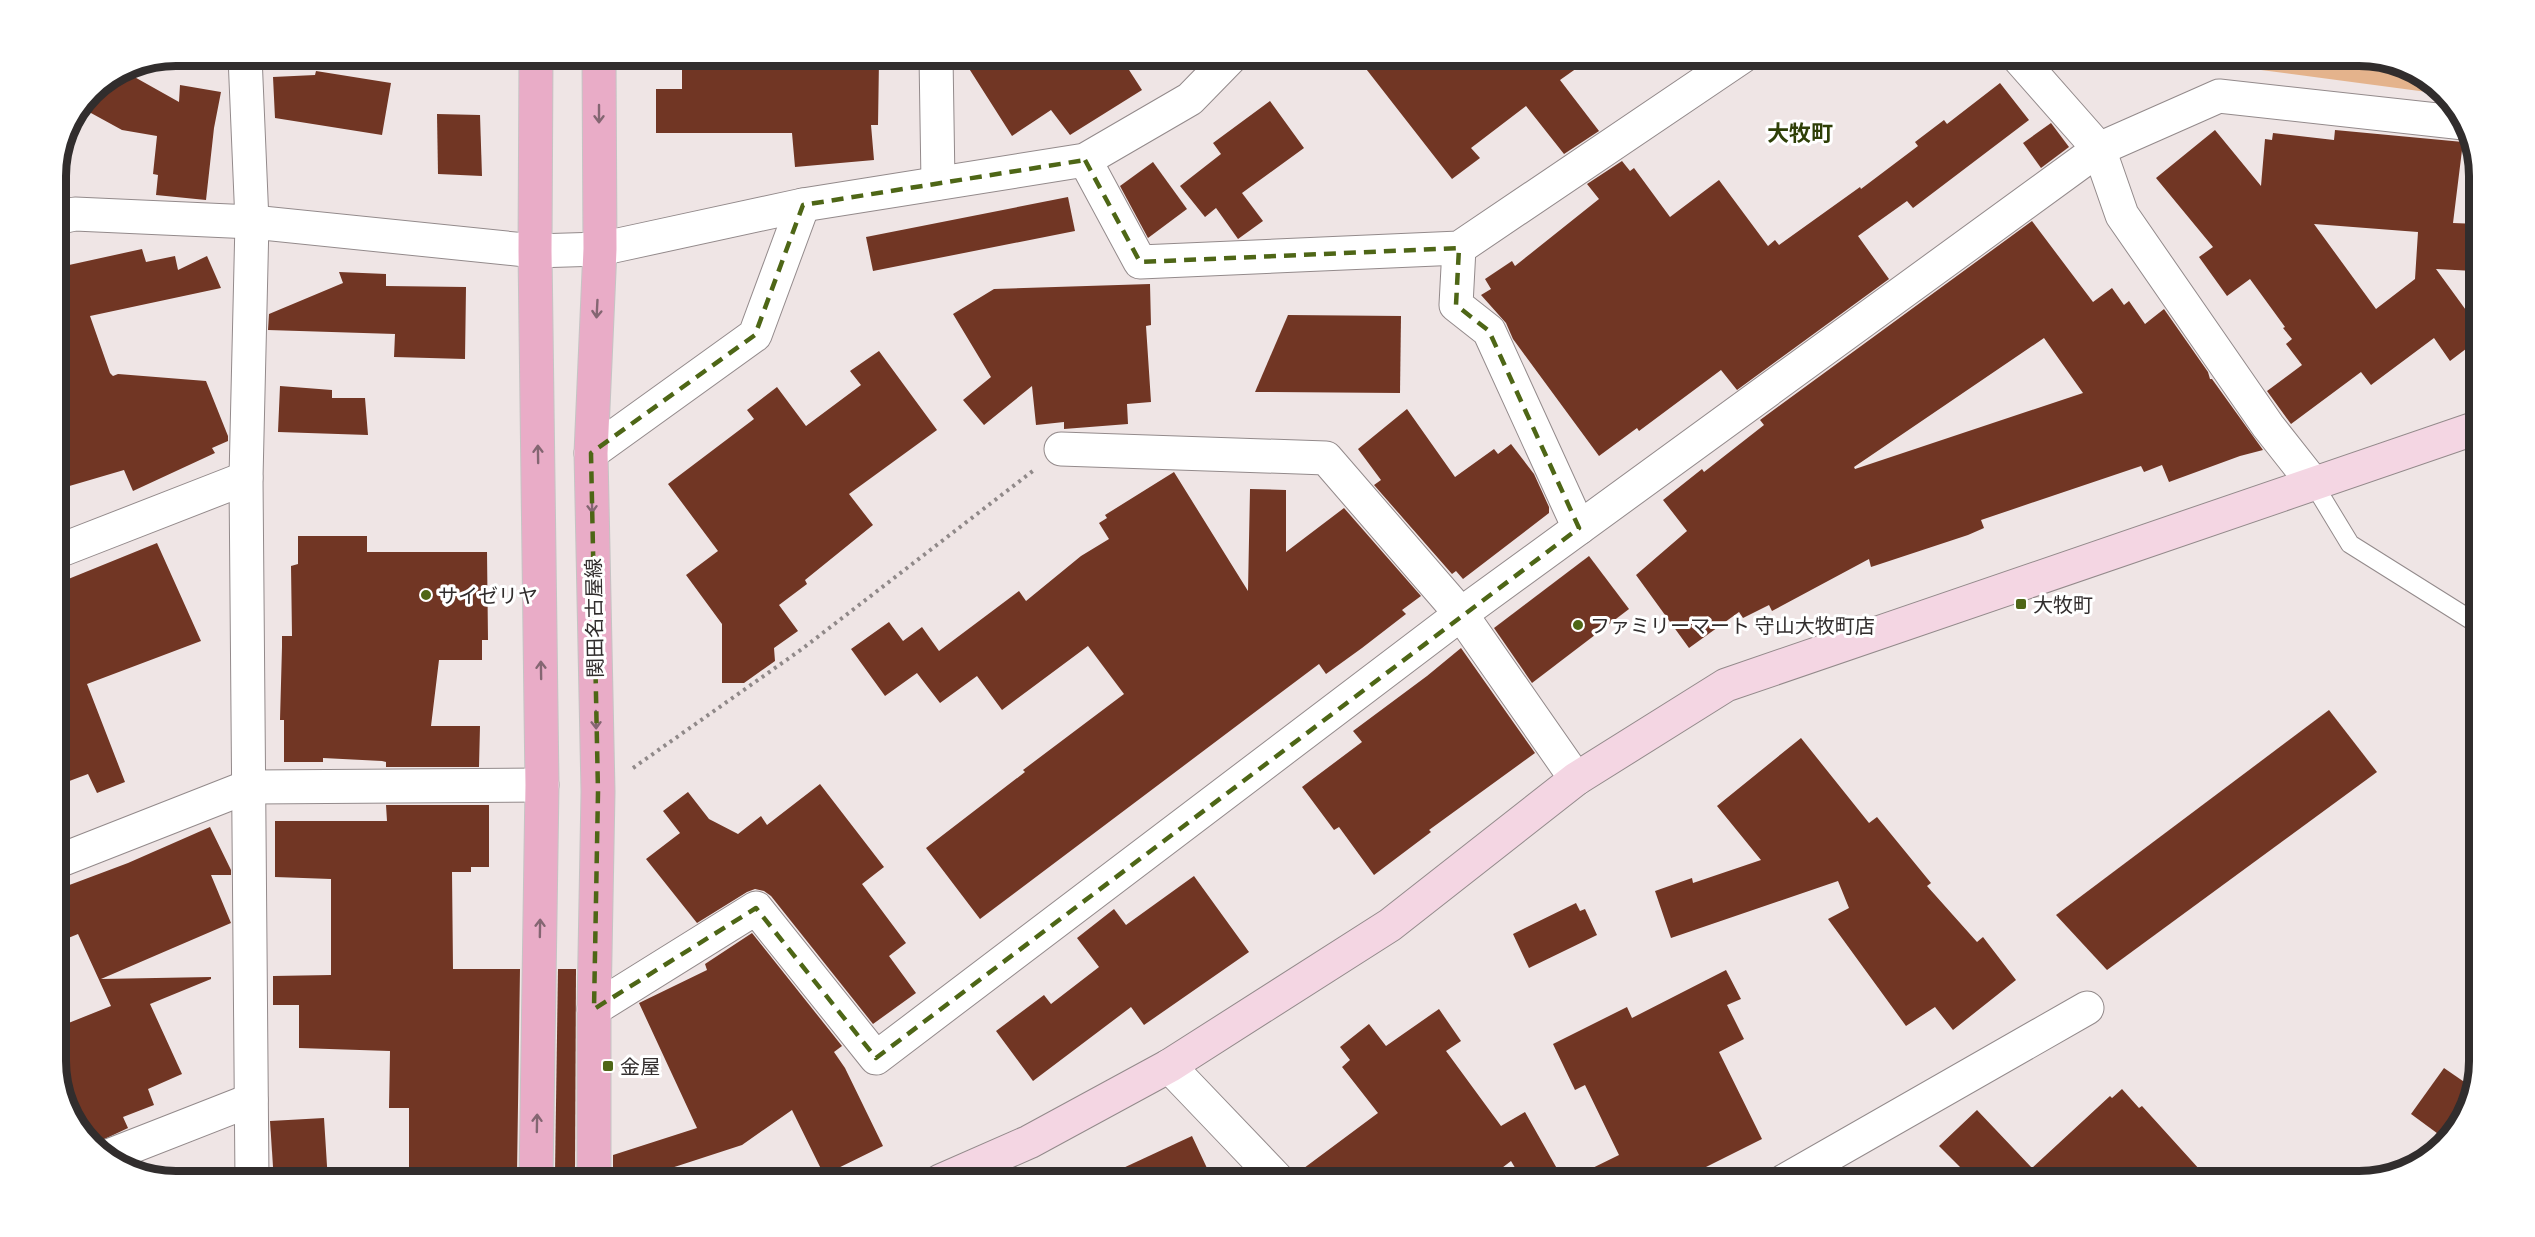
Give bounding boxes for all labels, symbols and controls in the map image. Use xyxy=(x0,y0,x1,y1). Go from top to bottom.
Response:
one-way arrow xyxy=(594,103,605,123)
district label: 大牧町 xyxy=(1767,118,1833,147)
one-way arrow xyxy=(592,298,603,318)
one-way arrow xyxy=(532,445,544,465)
one-way arrow xyxy=(586,493,597,513)
street label: 関田名古屋線 xyxy=(579,558,609,678)
place label: サイゼリヤ xyxy=(438,582,538,609)
marker: サイゼリヤ xyxy=(419,588,433,602)
place label: 大牧町 xyxy=(2033,591,2093,618)
marker: 大牧町 xyxy=(2014,597,2028,611)
place label: ファミリーマート 守山大牧町店 xyxy=(1590,612,1875,639)
marker: ファミリーマート 守山大牧町店 xyxy=(1571,618,1585,632)
one-way arrow xyxy=(535,661,546,681)
one-way arrow xyxy=(590,709,602,729)
one-way arrow xyxy=(534,919,546,939)
place label: 金屋 xyxy=(620,1053,660,1080)
marker: 金屋 xyxy=(601,1059,615,1073)
one-way arrow xyxy=(531,1114,543,1134)

